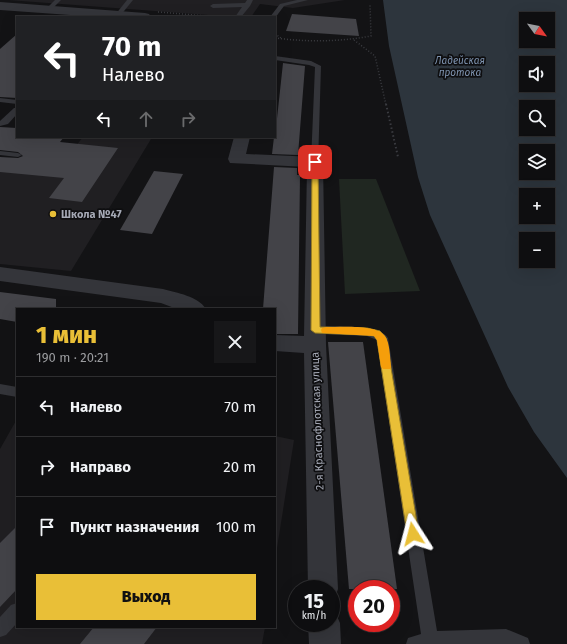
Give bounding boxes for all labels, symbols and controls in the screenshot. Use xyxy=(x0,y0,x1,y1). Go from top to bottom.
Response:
north arrow xyxy=(519,12,555,48)
map controls xyxy=(519,12,555,268)
text: 70 m xyxy=(102,30,161,63)
icon: left xyxy=(36,32,88,84)
water label: Ладейская протока xyxy=(434,55,485,79)
button: sound xyxy=(519,56,555,92)
text: Налево xyxy=(102,64,165,86)
button: search xyxy=(519,100,555,136)
icon: left xyxy=(93,108,115,130)
icon: ahead xyxy=(135,108,157,130)
icon: right xyxy=(177,108,199,130)
button: layers xyxy=(519,144,555,180)
pin xyxy=(298,145,332,179)
icon: arrive xyxy=(304,151,326,173)
button: + xyxy=(519,188,555,224)
place label: Школа №47 xyxy=(61,208,122,221)
marker: Школа №47 xyxy=(48,209,58,219)
button: − xyxy=(519,232,555,268)
text: 1 мин xyxy=(36,321,97,349)
button: close xyxy=(214,321,256,363)
text: 190 m · 20:21 xyxy=(36,350,109,365)
street label: 2-я Краснофлотская улица xyxy=(309,352,326,490)
icon: left xyxy=(36,396,58,418)
text: Налево xyxy=(70,398,122,416)
text: 70 m xyxy=(224,398,256,416)
icon: right xyxy=(36,456,58,478)
text: Направо xyxy=(70,458,131,476)
text: 20 m xyxy=(223,458,256,476)
position arrow xyxy=(392,513,434,555)
icon: arrive xyxy=(36,516,58,538)
text: Пункт назначения xyxy=(70,518,199,536)
text: 100 m xyxy=(216,518,256,536)
button: Выход xyxy=(36,574,256,620)
speed limit sign: 20 xyxy=(348,580,400,632)
text: 15 xyxy=(304,589,324,613)
text: km/h xyxy=(302,610,326,622)

